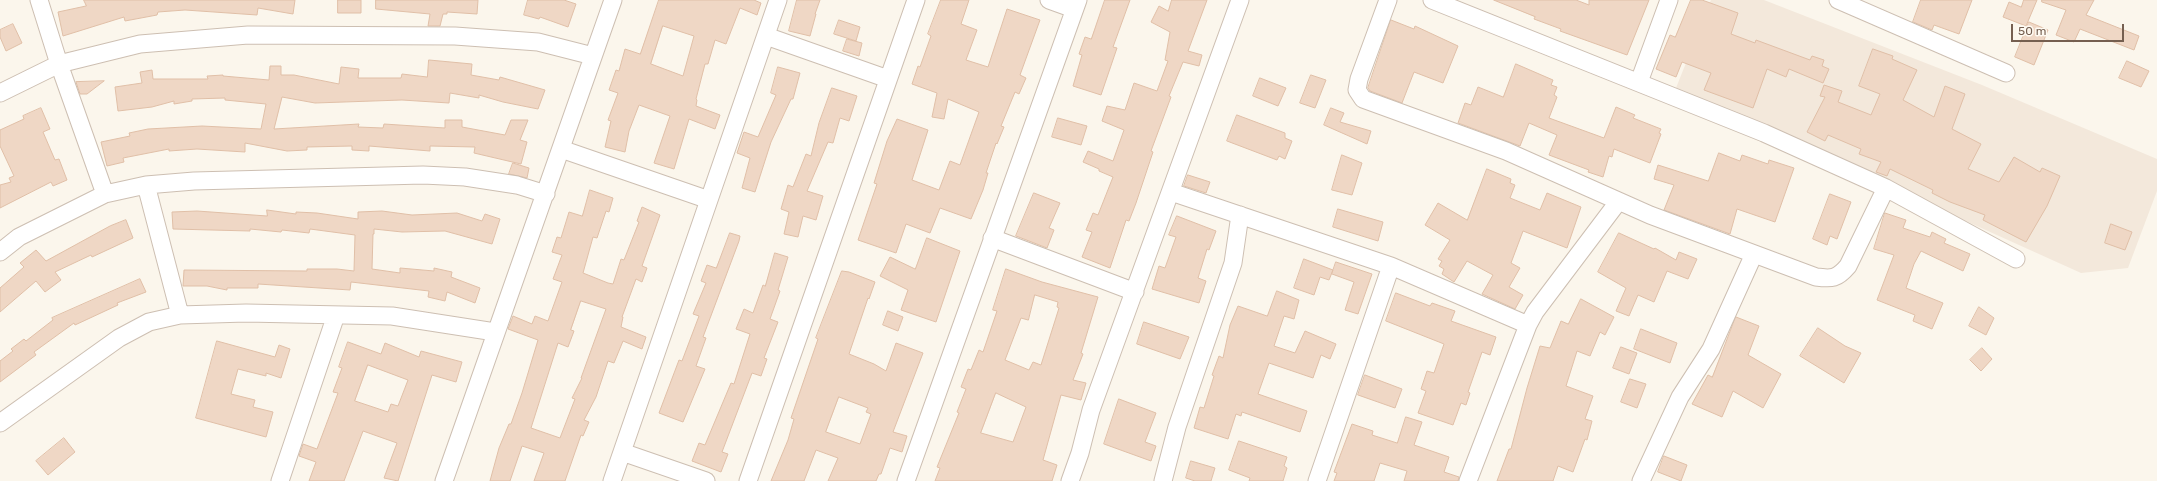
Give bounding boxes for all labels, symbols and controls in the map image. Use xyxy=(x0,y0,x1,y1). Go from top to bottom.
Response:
scale bar xyxy=(2013,16,2126,42)
text: 50 m xyxy=(2018,24,2046,38)

